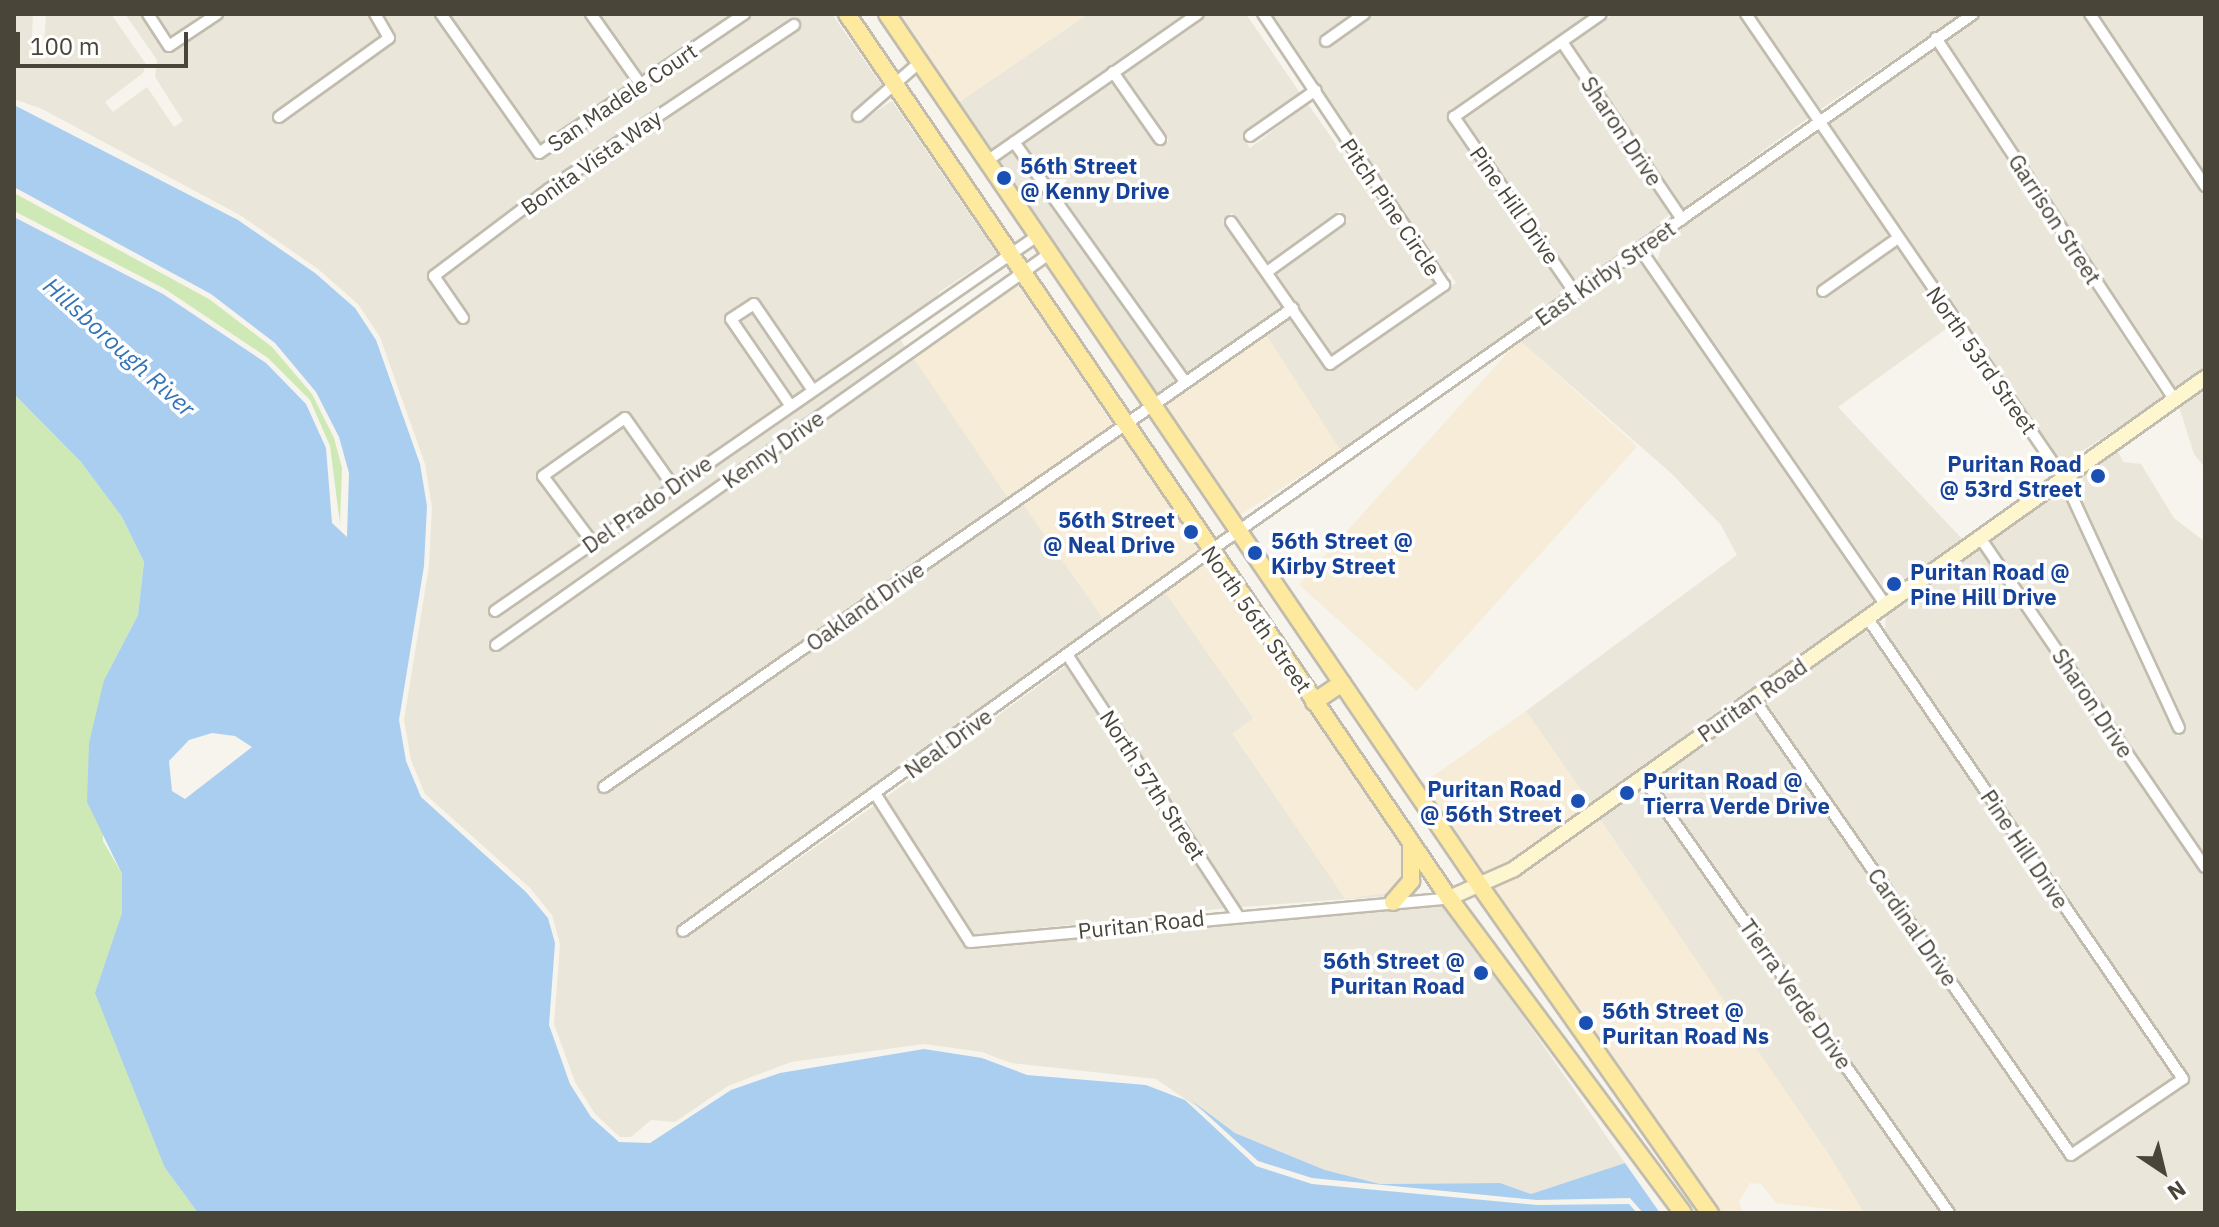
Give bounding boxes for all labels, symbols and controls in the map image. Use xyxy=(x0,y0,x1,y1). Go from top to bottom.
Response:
scale bar xyxy=(20,16,192,66)
text: 100 m xyxy=(30,30,100,62)
street label: San Madele Court xyxy=(542,37,702,157)
street label: Sharon Drive xyxy=(1576,71,1668,191)
street label: Bonita Vista Way xyxy=(516,104,666,220)
street label: Pitch Pine Circle xyxy=(1335,133,1447,281)
street label: Pine Hill Drive xyxy=(1465,141,1565,269)
street label: Garrison Street xyxy=(2003,149,2107,289)
place label: 56th Street @ Kenny Drive xyxy=(1020,152,1170,204)
marker: 56th Street @ Kenny Drive xyxy=(995,169,1013,187)
street label: East Kirby Street xyxy=(1530,215,1680,331)
water label: Hillsborough River xyxy=(37,271,201,423)
street label: North 53rd Street xyxy=(1921,281,2043,439)
street label: Kenny Drive xyxy=(717,404,829,494)
street label: Del Prado Drive xyxy=(577,450,717,558)
place label: Puritan Road @ 53rd Street xyxy=(1939,450,2082,502)
marker: Puritan Road @ 53rd Street xyxy=(2089,467,2107,485)
place label: 56th Street @ Neal Drive xyxy=(1043,506,1175,558)
marker: 56th Street @ Neal Drive xyxy=(1182,523,1200,541)
place label: 56th Street @ Kirby Street xyxy=(1271,527,1413,578)
street label: North 56th Street xyxy=(1196,540,1318,698)
marker: 56th Street @ Kirby Street xyxy=(1246,544,1264,562)
street label: Oakland Drive xyxy=(801,556,929,656)
place label: Puritan Road @ Pine Hill Drive xyxy=(1910,558,2070,610)
marker: Puritan Road @ Pine Hill Drive xyxy=(1885,575,1903,593)
street label: Sharon Drive xyxy=(2047,643,2139,763)
street label: Puritan Road xyxy=(1692,653,1812,747)
street label: Neal Drive xyxy=(899,702,997,784)
street label: North 57th Street xyxy=(1095,705,1211,865)
place label: Puritan Road @ Tierra Verde Drive xyxy=(1643,767,1830,818)
place label: Puritan Road @ 56th Street xyxy=(1420,775,1562,826)
marker: Puritan Road @ Tierra Verde Drive xyxy=(1618,784,1636,802)
street label: Pine Hill Drive xyxy=(1976,785,2074,913)
marker: Puritan Road @ 56th Street xyxy=(1569,792,1587,810)
street label: Cardinal Drive xyxy=(1863,863,1963,991)
street label: Puritan Road xyxy=(1076,904,1206,944)
street label: Tierra Verde Drive xyxy=(1734,914,1858,1074)
place label: 56th Street @ Puritan Road xyxy=(1323,947,1465,998)
marker: 56th Street @ Puritan Road xyxy=(1472,964,1490,982)
place label: 56th Street @ Puritan Road Ns xyxy=(1602,997,1769,1048)
marker: 56th Street @ Puritan Road Ns xyxy=(1577,1014,1595,1032)
north arrow xyxy=(2123,1131,2203,1211)
text: N xyxy=(2162,1175,2192,1208)

